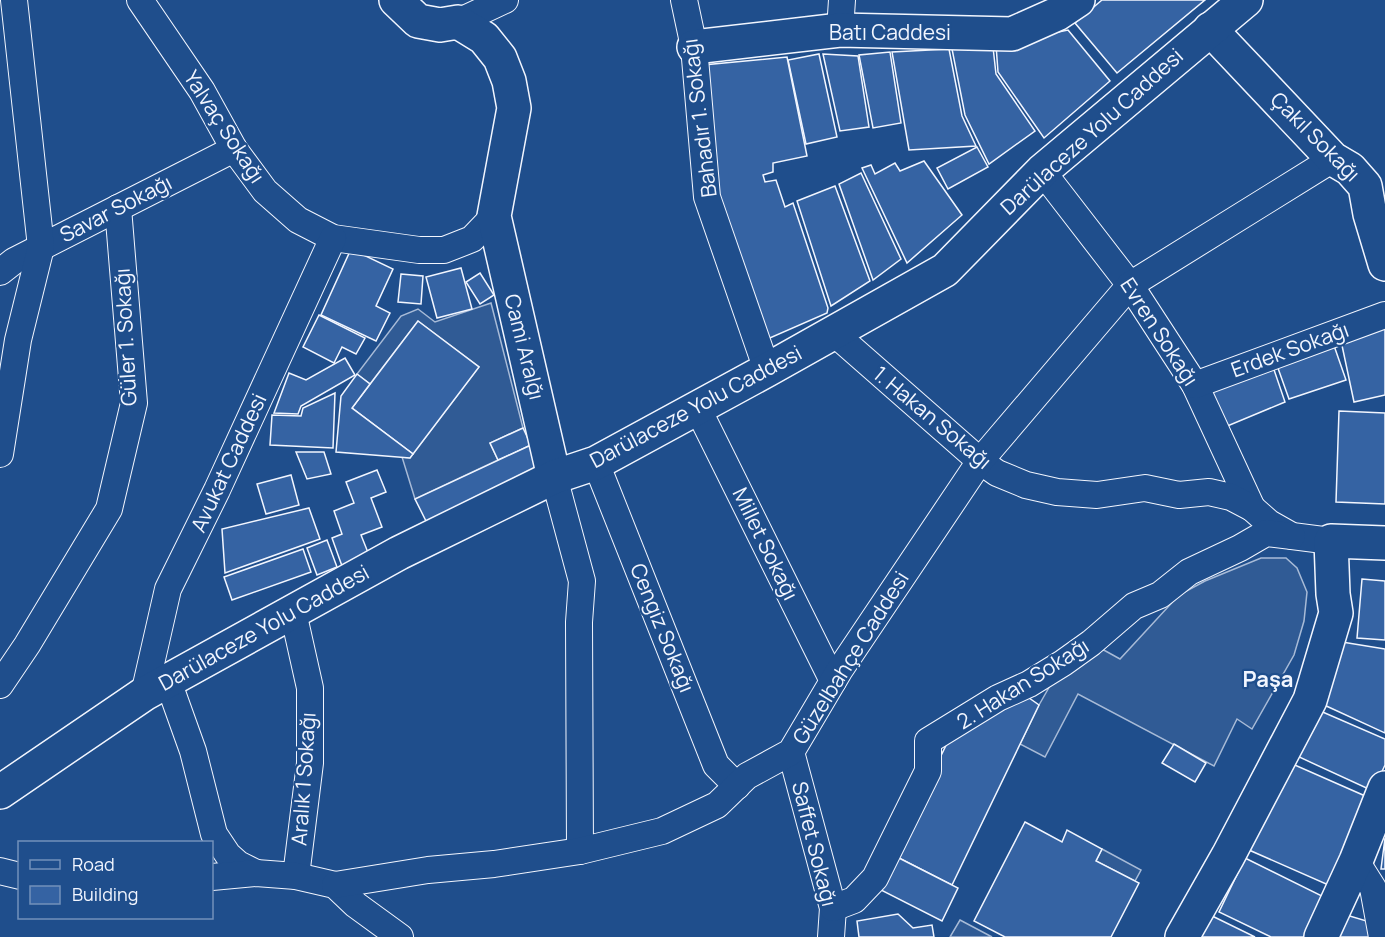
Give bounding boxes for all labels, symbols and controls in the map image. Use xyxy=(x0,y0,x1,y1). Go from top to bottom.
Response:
street label: Batı Caddesi xyxy=(829,18,951,46)
street label: Bahadır 1. Sokağı xyxy=(675,37,723,199)
street label: Darülaceze Yolu Caddesi xyxy=(994,42,1189,221)
street label: Yalvaç Sokağı xyxy=(178,65,272,188)
street label: Çakıl Sokağı xyxy=(1265,85,1367,187)
street label: Savar Sokağı xyxy=(55,168,176,248)
street label: Güler 1. Sokağı xyxy=(107,267,143,407)
street label: Evren Sokağı xyxy=(1114,272,1205,391)
street label: Cami Aralğı xyxy=(498,291,552,403)
street label: Erdek Sokağı xyxy=(1227,315,1352,383)
street label: Darülaceze Yolu Caddesi xyxy=(585,338,807,474)
street label: 1. Hakan Sokağı xyxy=(868,359,998,475)
street label: Avukat Caddesi xyxy=(184,389,272,537)
street label: Millet Sokağı xyxy=(727,483,805,605)
street label: Darülaceze Yolu Caddesi xyxy=(153,558,374,697)
street label: Cengiz Sokağı xyxy=(624,559,702,696)
street label: Güzelbahçe Caddesi xyxy=(786,566,915,749)
street label: 2. Hakan Sokağı xyxy=(951,631,1094,735)
district label: Paşa xyxy=(1242,664,1294,694)
street label: Aralık 1 Sokağı xyxy=(284,711,322,847)
street label: Saffet Sokağı xyxy=(786,778,844,909)
legend xyxy=(18,841,213,919)
text: Road xyxy=(72,852,115,876)
text: Building xyxy=(72,882,138,906)

